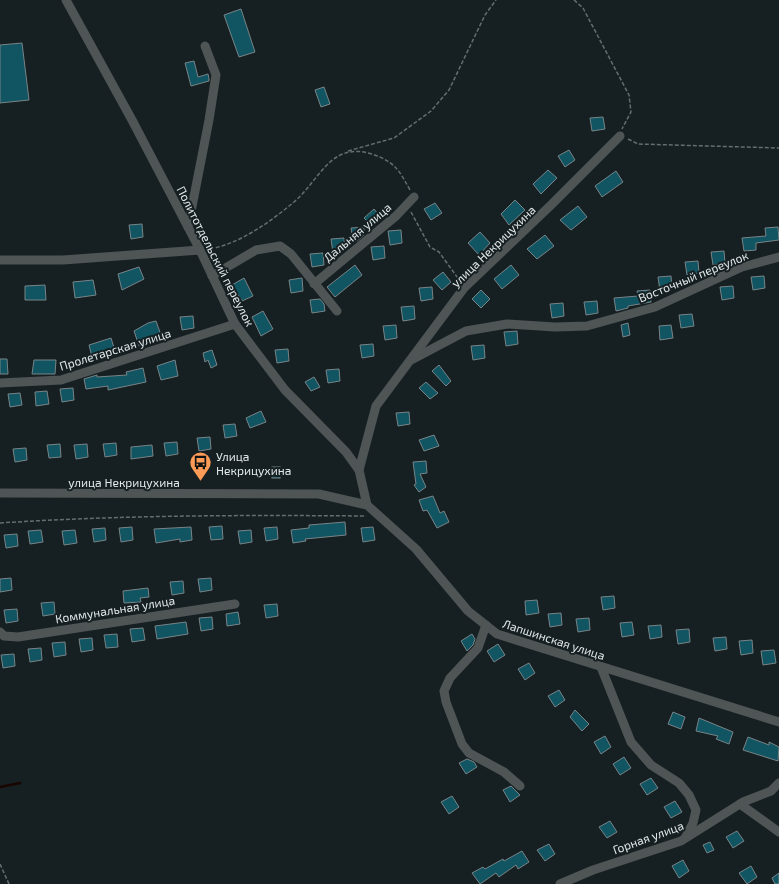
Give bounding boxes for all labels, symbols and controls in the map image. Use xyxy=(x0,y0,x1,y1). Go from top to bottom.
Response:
street label: Политотдельский переулок xyxy=(174,184,258,329)
street label: Дальняя улица xyxy=(320,200,394,265)
street label: улица Некрицухина xyxy=(448,202,539,291)
street label: Восточный переулок xyxy=(636,247,751,305)
street label: Пролетарская улица xyxy=(58,325,173,374)
place label: Улица Некрицухина xyxy=(216,449,291,478)
bus stop icon: Улица Некрицухина xyxy=(187,450,213,483)
street label: улица Некрицухина xyxy=(68,475,180,490)
street label: Коммунальная улица xyxy=(54,593,176,626)
street label: Лапшинская улица xyxy=(501,616,607,663)
street label: Горная улица xyxy=(611,818,686,857)

